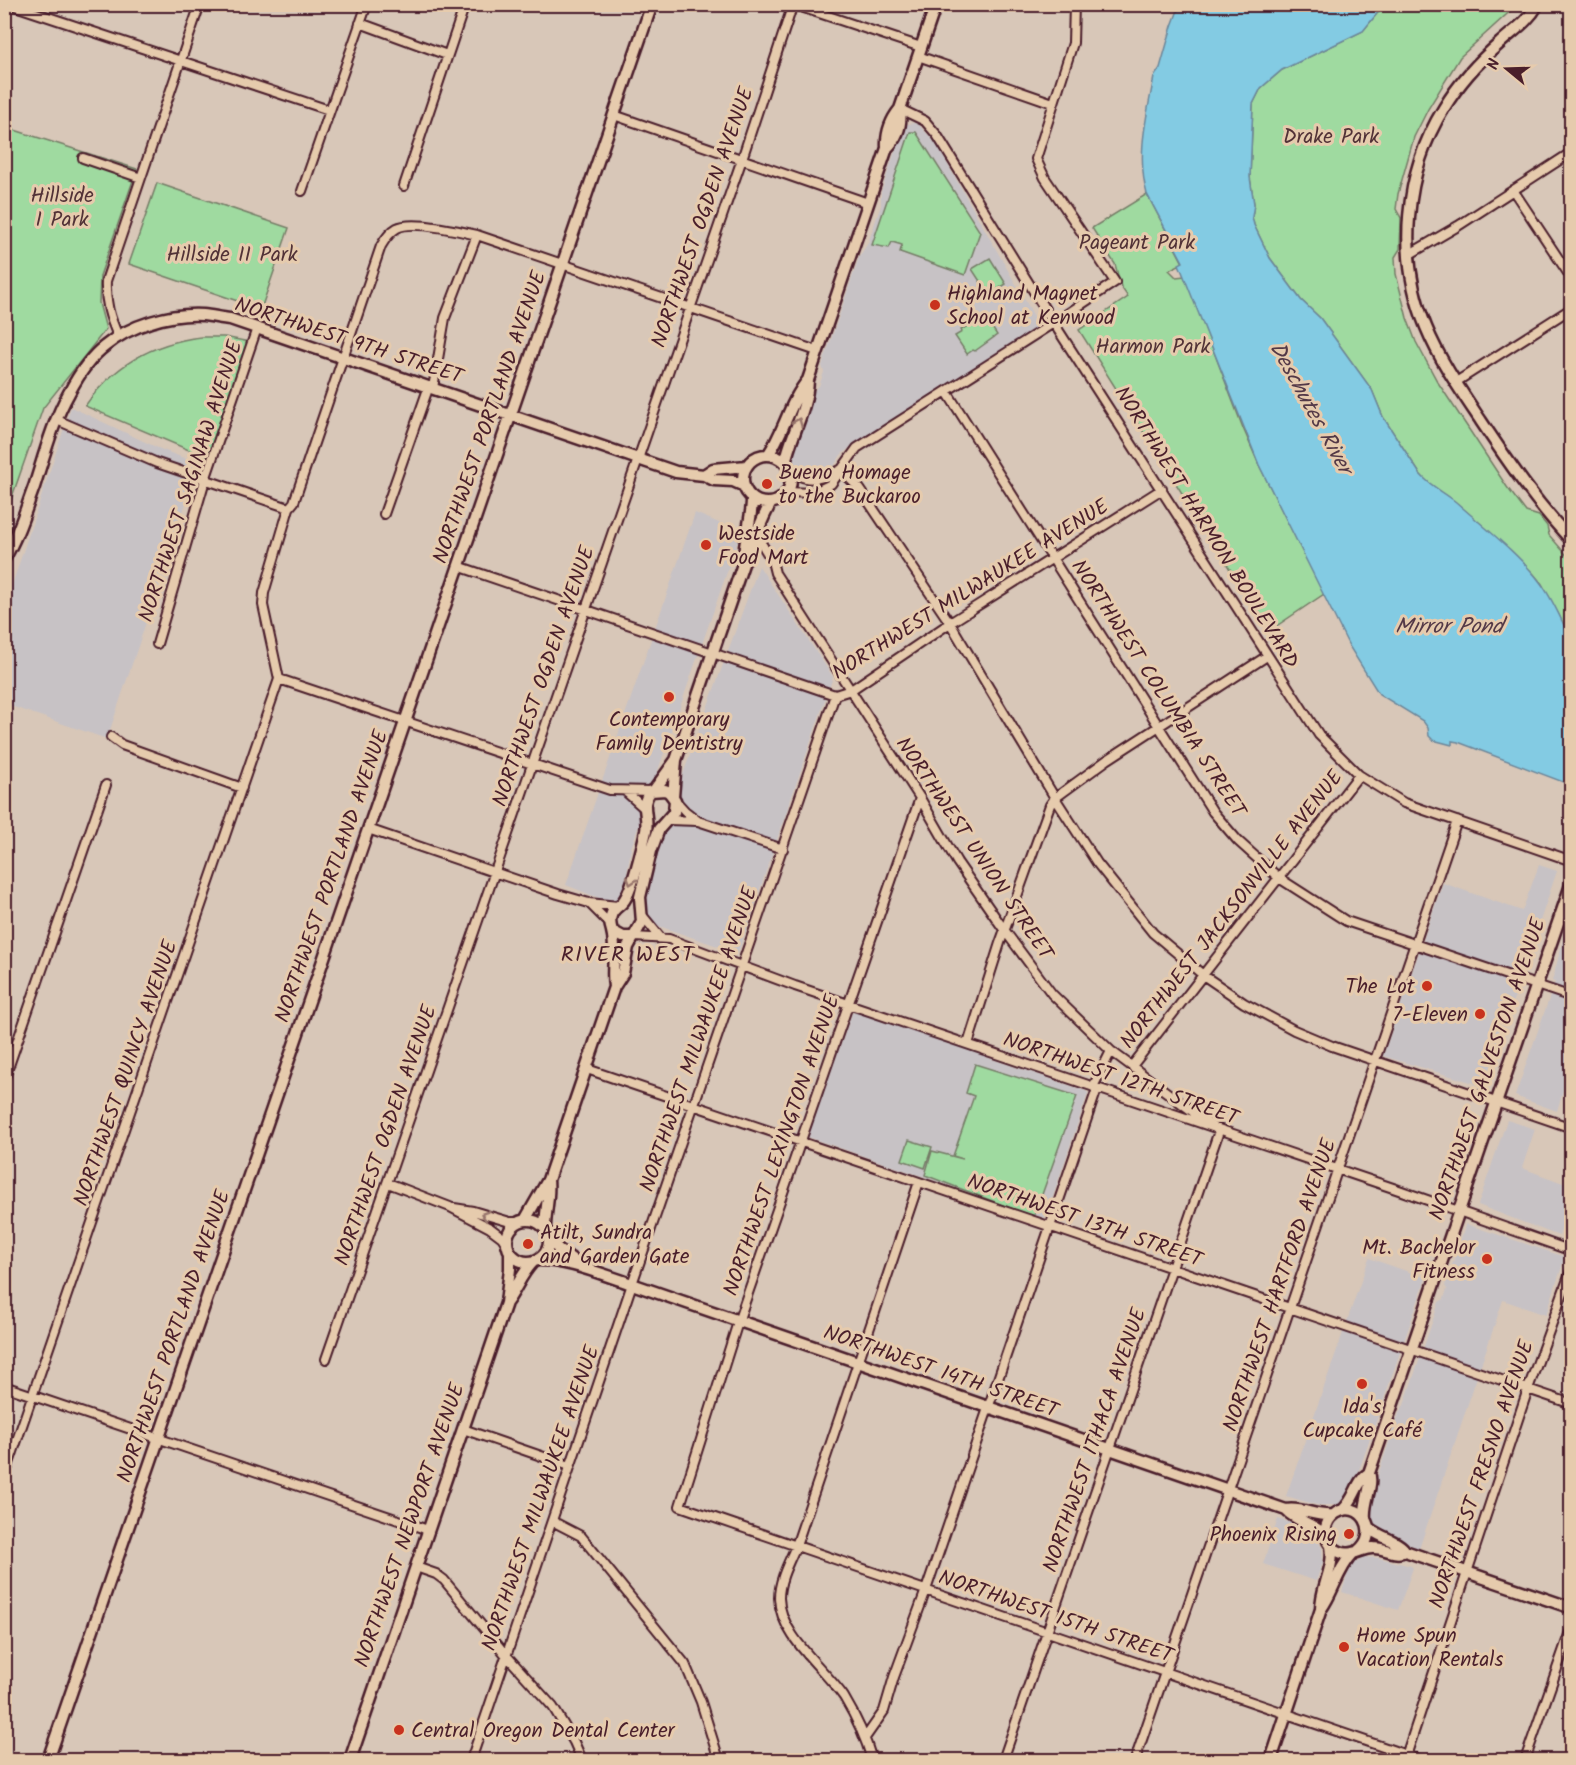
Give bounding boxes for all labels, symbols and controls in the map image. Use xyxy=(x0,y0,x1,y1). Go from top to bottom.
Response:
north arrow xyxy=(1477,39,1537,99)
text: N xyxy=(1481,56,1508,73)
street label: NORTHWEST OGDEN AVENUE xyxy=(643,82,764,352)
park label: Drake Park xyxy=(1283,121,1379,154)
park label: Hillside I Park xyxy=(30,180,94,237)
park label: Pageant Park xyxy=(1079,227,1195,260)
park label: Hillside II Park xyxy=(166,239,298,272)
street label: NORTHWEST PORTLAND AVENUE xyxy=(425,266,556,568)
place label: Highland Magnet School at Kenwood xyxy=(947,278,1115,335)
street label: NORTHWEST 9TH STREET xyxy=(230,289,469,395)
marker: Highland Magnet School at Kenwood xyxy=(928,298,942,312)
park label: Harmon Park xyxy=(1096,331,1211,364)
street label: NORTHWEST SAGINAW AVENUE xyxy=(130,336,253,627)
water label: Deschutes River xyxy=(1259,336,1363,485)
street label: NORTHWEST HARMON BOULEVARD xyxy=(1105,380,1307,675)
one-way arrow xyxy=(791,417,803,428)
place label: Bueno Homage to the Buckaroo xyxy=(779,457,921,514)
marker: Bueno Homage to the Buckaroo xyxy=(760,477,774,491)
street label: NORTHWEST MILWAUKEE AVENUE xyxy=(826,491,1116,689)
place label: Westside Food Mart xyxy=(718,518,809,575)
marker: Westside Food Mart xyxy=(699,538,713,552)
street label: NORTHWEST OGDEN AVENUE xyxy=(484,541,605,811)
street label: NORTHWEST COLUMBIA STREET xyxy=(1062,553,1255,826)
water label: Mirror Pond xyxy=(1395,610,1508,645)
marker: Contemporary Family Dentistry xyxy=(662,690,676,704)
place label: Contemporary Family Dentistry xyxy=(595,704,743,761)
street label: NORTHWEST PORTLAND AVENUE xyxy=(267,725,398,1027)
street label: NORTHWEST UNION STREET xyxy=(886,730,1062,969)
street label: NORTHWEST JACKSONVILLE AVENUE xyxy=(1112,763,1352,1057)
one-way arrow xyxy=(626,875,639,886)
street label: NORTHWEST MILWAUKEE AVENUE xyxy=(632,882,768,1197)
street label: NORTHWEST GALVESTON AVENUE xyxy=(1421,913,1556,1225)
street label: NORTHWEST QUINCY AVENUE xyxy=(65,935,188,1211)
district label: RIVER WEST xyxy=(561,938,696,973)
place label: The Lot xyxy=(1346,971,1416,1004)
marker: The Lot xyxy=(1420,979,1434,993)
street label: NORTHWEST LEXINGTON AVENUE xyxy=(715,990,850,1301)
place label: 7-Eleven xyxy=(1392,999,1468,1032)
street label: NORTHWEST OGDEN AVENUE xyxy=(326,1000,447,1270)
marker: 7-Eleven xyxy=(1473,1007,1487,1021)
street label: NORTHWEST 12TH STREET xyxy=(998,1024,1244,1136)
street label: NORTHWEST HARTFORD AVENUE xyxy=(1215,1134,1346,1436)
street label: NORTHWEST 13TH STREET xyxy=(962,1166,1208,1278)
street label: NORTHWEST PORTLAND AVENUE xyxy=(109,1185,240,1487)
one-way arrow xyxy=(480,1209,490,1222)
place label: Atilt, Sundra and Garden Gate xyxy=(540,1217,690,1274)
place label: Mt. Bachelor Fitness xyxy=(1362,1232,1476,1289)
marker: Atilt, Sundra and Garden Gate xyxy=(521,1237,535,1251)
marker: Mt. Bachelor Fitness xyxy=(1480,1252,1494,1266)
street label: NORTHWEST ITHACA AVENUE xyxy=(1035,1303,1156,1577)
street label: NORTHWEST 14TH STREET xyxy=(819,1317,1064,1429)
street label: NORTHWEST FRESNO AVENUE xyxy=(1421,1335,1544,1613)
street label: NORTHWEST MILWAUKEE AVENUE xyxy=(474,1341,610,1656)
marker: Ida's Cupcake Café xyxy=(1355,1377,1369,1391)
street label: NORTHWEST NEWPORT AVENUE xyxy=(346,1378,475,1672)
place label: Ida's Cupcake Café xyxy=(1302,1391,1422,1448)
place label: Phoenix Rising xyxy=(1209,1519,1337,1552)
marker: Phoenix Rising xyxy=(1342,1527,1356,1541)
street label: NORTHWEST 15TH STREET xyxy=(934,1562,1179,1674)
place label: Home Spun Vacation Rentals xyxy=(1356,1620,1503,1677)
marker: Home Spun Vacation Rentals xyxy=(1337,1640,1351,1654)
place label: Central Oregon Dental Center xyxy=(411,1715,676,1748)
marker: Central Oregon Dental Center xyxy=(392,1723,406,1737)

